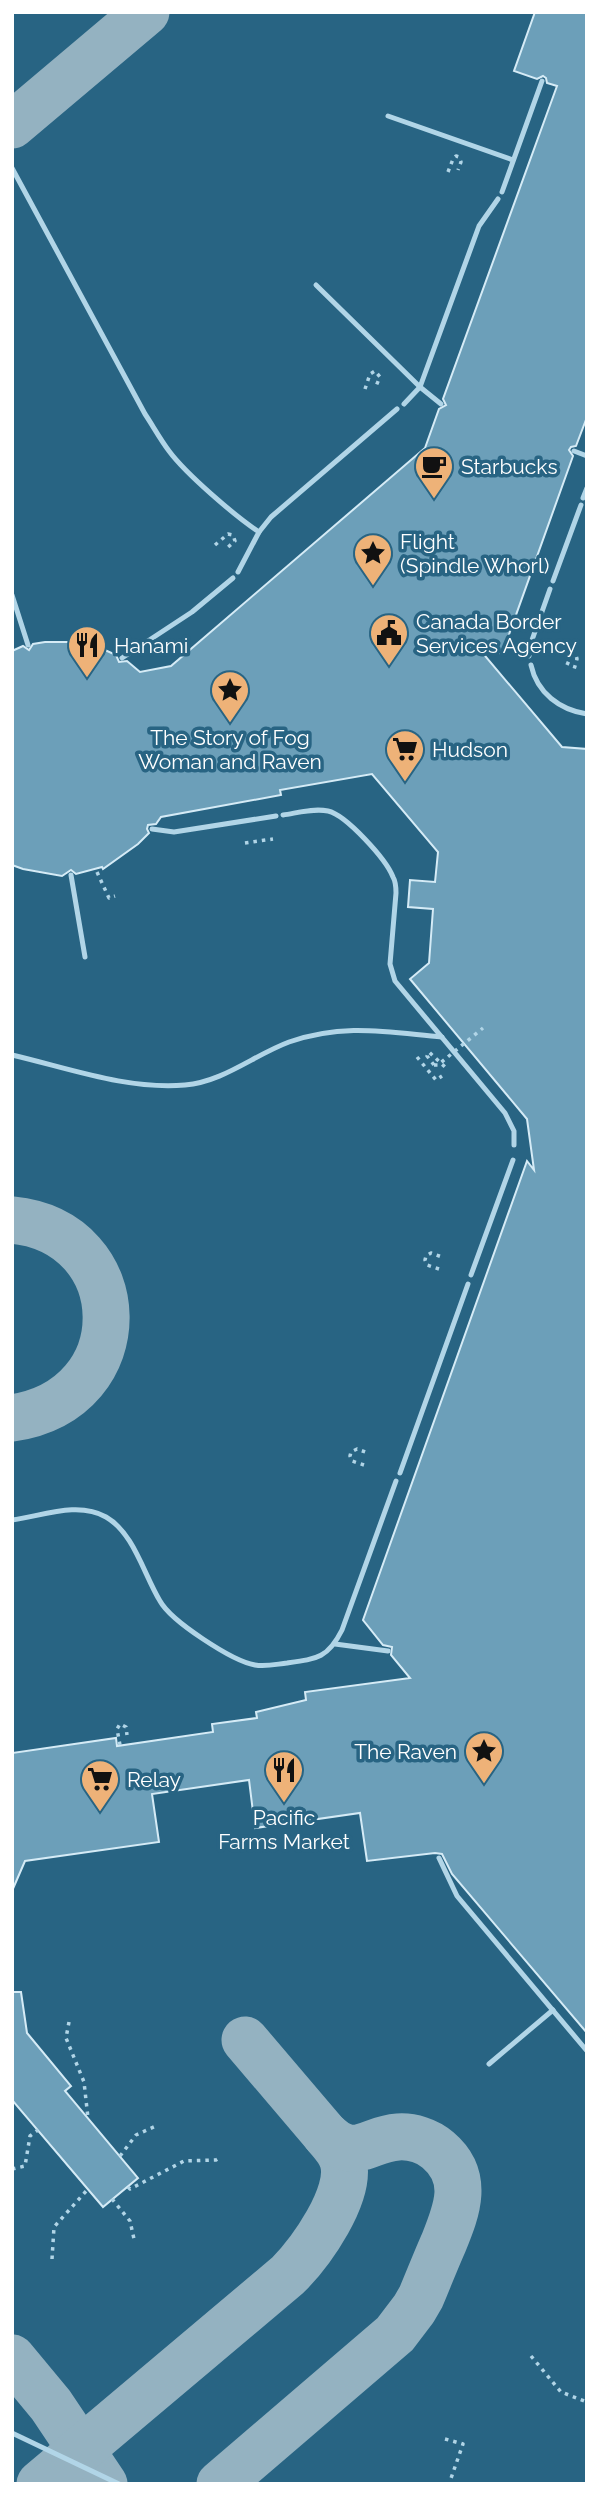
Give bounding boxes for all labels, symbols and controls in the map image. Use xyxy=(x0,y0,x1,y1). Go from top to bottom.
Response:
cafe icon: Starbucks xyxy=(413,445,455,500)
place label: Starbucks xyxy=(461,454,558,479)
place label: Flight (Spindle Whorl) xyxy=(400,529,549,578)
place icon: Flight (Spindle Whorl) xyxy=(352,532,394,587)
place label: Canada Border Services Agency xyxy=(416,609,577,658)
public building icon: Canada Border Services Agency xyxy=(368,612,410,667)
restaurant icon: Hanami xyxy=(66,624,108,679)
place label: Hanami xyxy=(114,633,188,658)
place icon: The Story of Fog Woman and Raven xyxy=(209,669,251,724)
place label: The Story of Fog Woman and Raven xyxy=(138,725,322,774)
supermarket icon: Hudson xyxy=(384,728,426,783)
place label: Hudson xyxy=(432,737,508,762)
place icon: The Raven xyxy=(463,1730,505,1785)
place label: The Raven xyxy=(354,1739,457,1764)
restaurant icon: Pacific Farms Market xyxy=(263,1749,305,1804)
supermarket icon: Relay xyxy=(79,1758,121,1813)
place label: Relay xyxy=(127,1767,181,1792)
place label: Pacific Farms Market xyxy=(218,1805,350,1854)

